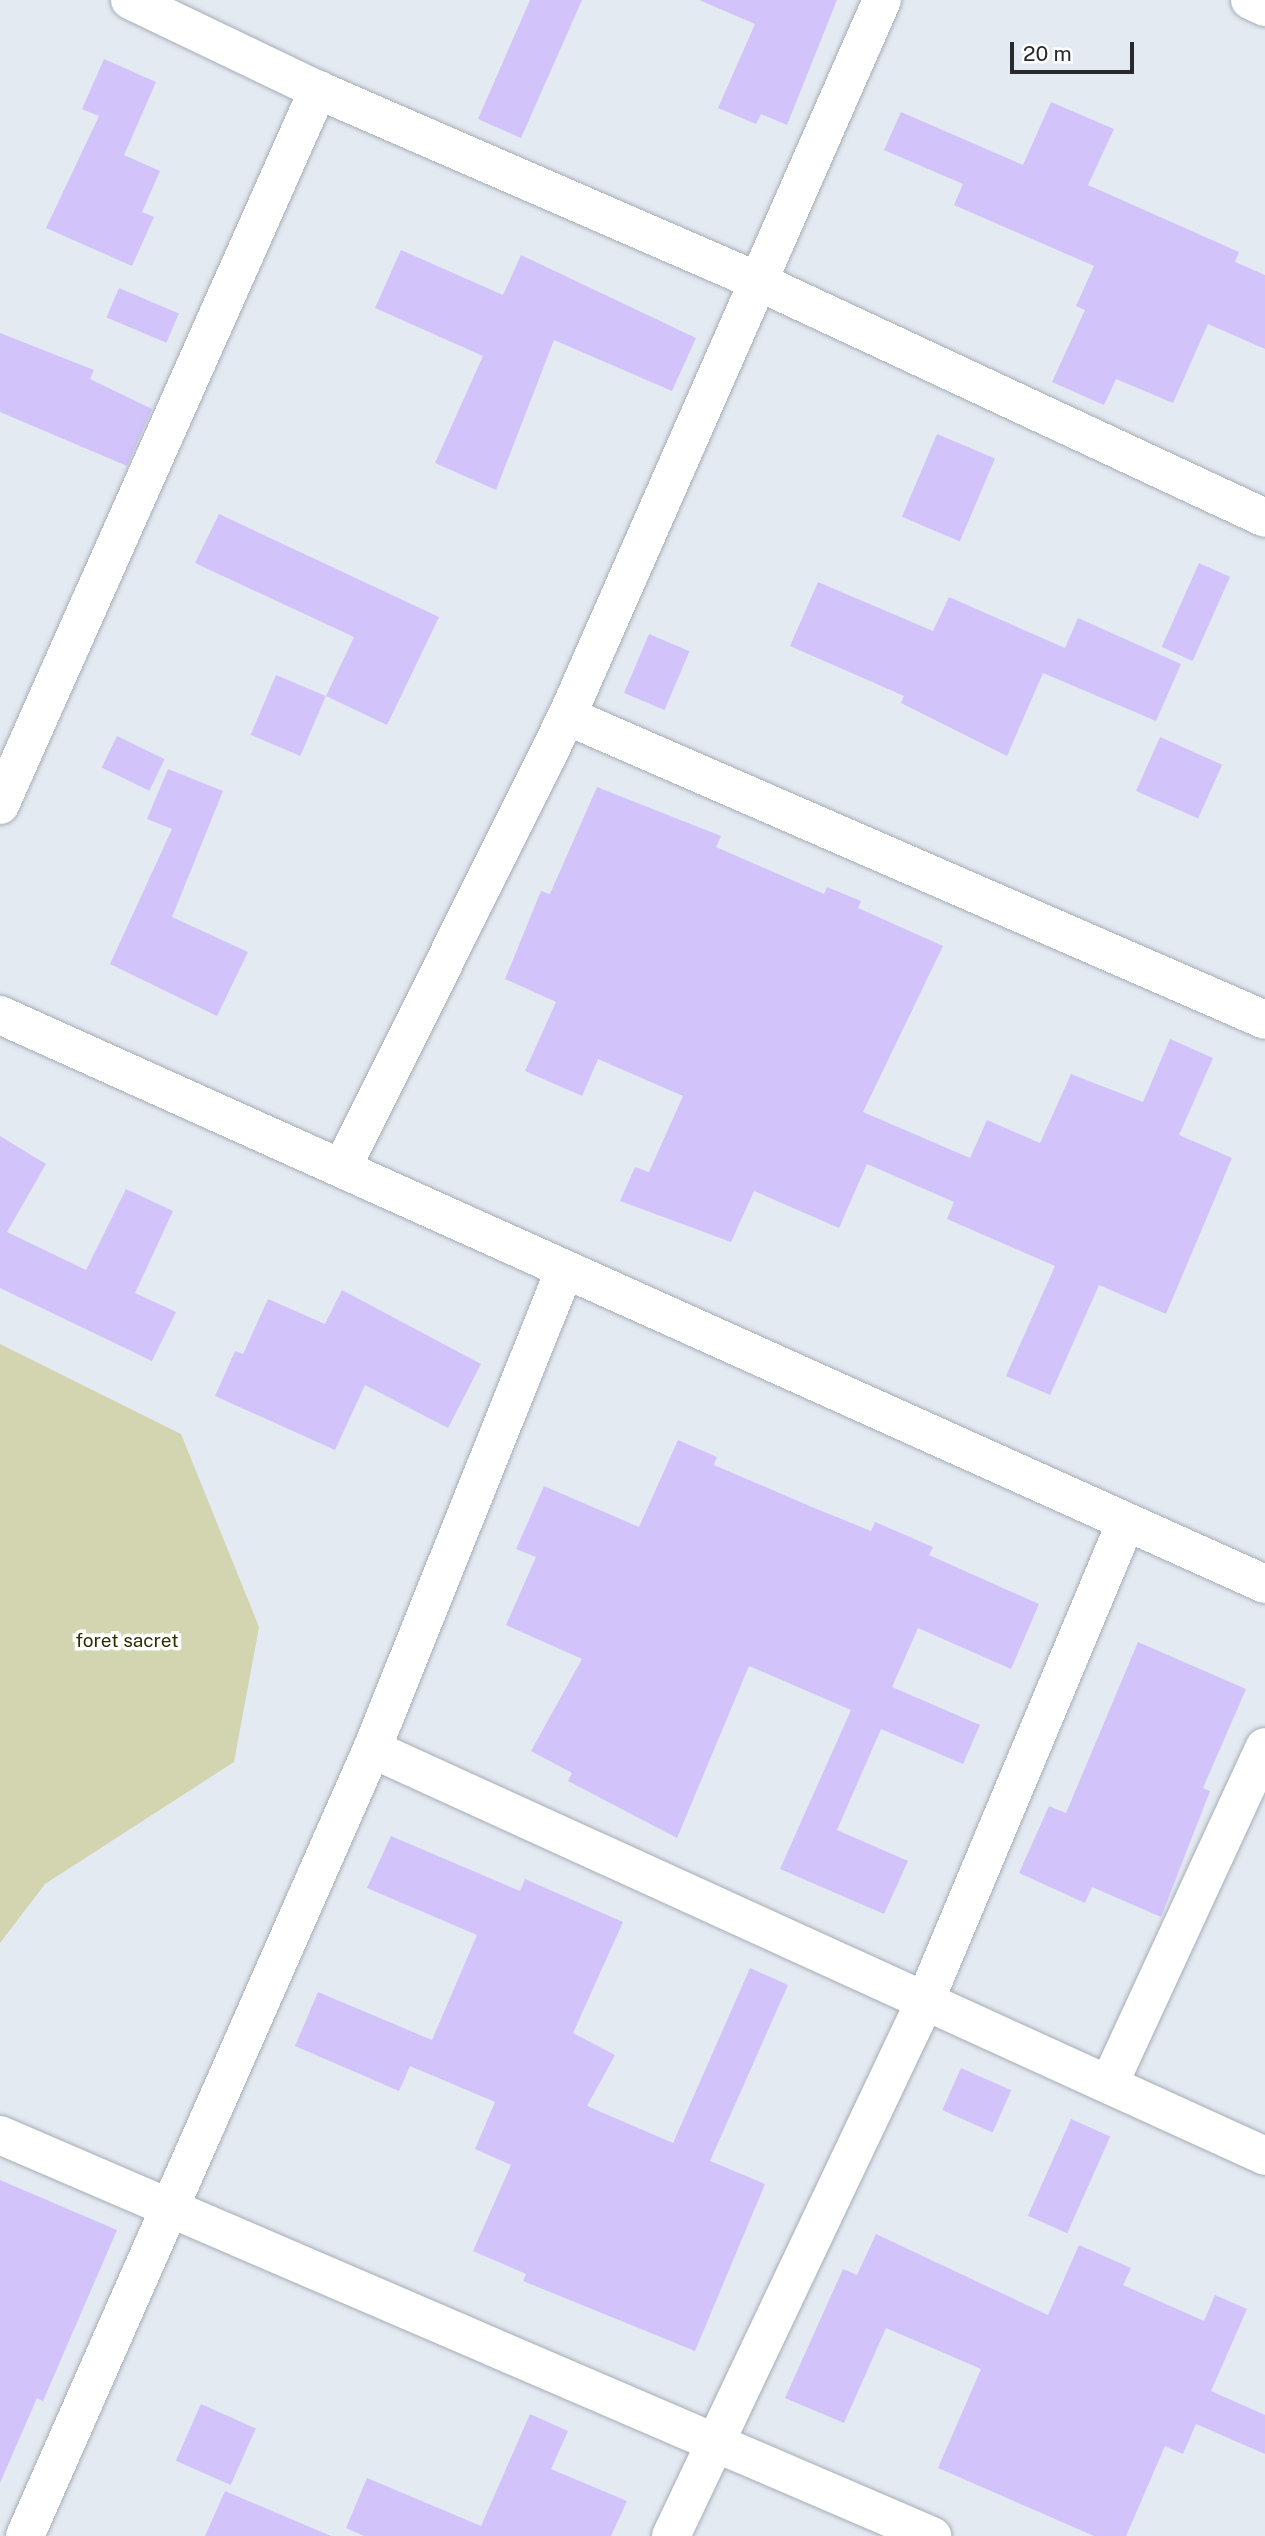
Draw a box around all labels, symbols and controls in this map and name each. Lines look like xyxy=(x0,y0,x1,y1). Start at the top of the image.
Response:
scale bar xyxy=(1013,28,1137,72)
text: 20 m xyxy=(1023,41,1072,66)
park label: foret sacret xyxy=(75,1630,179,1652)

